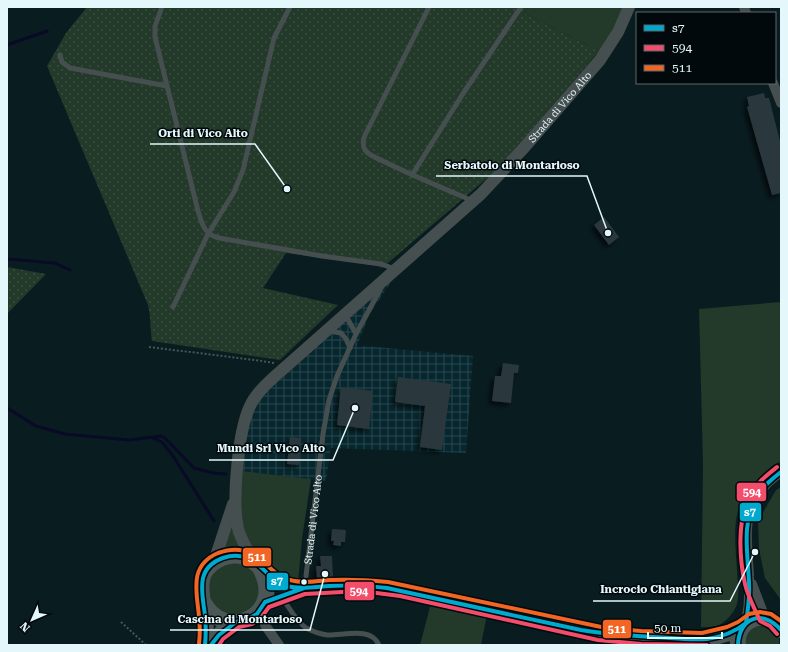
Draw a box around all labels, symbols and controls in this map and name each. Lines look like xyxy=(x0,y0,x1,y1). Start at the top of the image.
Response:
legend xyxy=(636,12,776,84)
text: s7 xyxy=(672,21,685,35)
text: 594 xyxy=(672,41,692,55)
text: 511 xyxy=(672,61,692,75)
street label: Strada di Vico Alto xyxy=(526,69,594,145)
callout: Orti di Vico Alto xyxy=(150,121,255,144)
text: Orti di Vico Alto xyxy=(158,127,248,140)
callout: Serbatoio di Montarioso xyxy=(436,153,587,176)
text: Serbatoio di Montarioso xyxy=(444,159,580,172)
callout: Mundi Srl Vico Alto xyxy=(209,437,333,460)
text: Mundi Srl Vico Alto xyxy=(217,442,325,455)
street label: Strada di Vico Alto xyxy=(302,474,324,565)
line badge: 594 xyxy=(736,482,767,502)
text: 594 xyxy=(743,486,762,499)
line badge: s7 xyxy=(739,502,762,522)
text: s7 xyxy=(744,506,756,519)
line badge: 511 xyxy=(242,547,272,567)
text: 511 xyxy=(248,551,266,564)
line badge: s7 xyxy=(266,572,289,591)
text: s7 xyxy=(271,575,283,588)
unlabelled marker xyxy=(299,577,309,587)
callout: Incrocio Chiantigiana xyxy=(593,578,730,601)
line badge: 594 xyxy=(344,581,375,601)
text: Incrocio Chiantigiana xyxy=(600,583,722,596)
text: 594 xyxy=(350,585,369,598)
north arrow xyxy=(12,600,52,640)
callout: Cascina di Montarioso xyxy=(170,607,310,630)
text: Cascina di Montarioso xyxy=(178,613,302,626)
scale bar xyxy=(648,614,722,640)
text: N xyxy=(17,619,33,634)
line badge: 511 xyxy=(602,619,632,639)
text: 50 m xyxy=(654,621,681,635)
text: 511 xyxy=(608,623,626,636)

